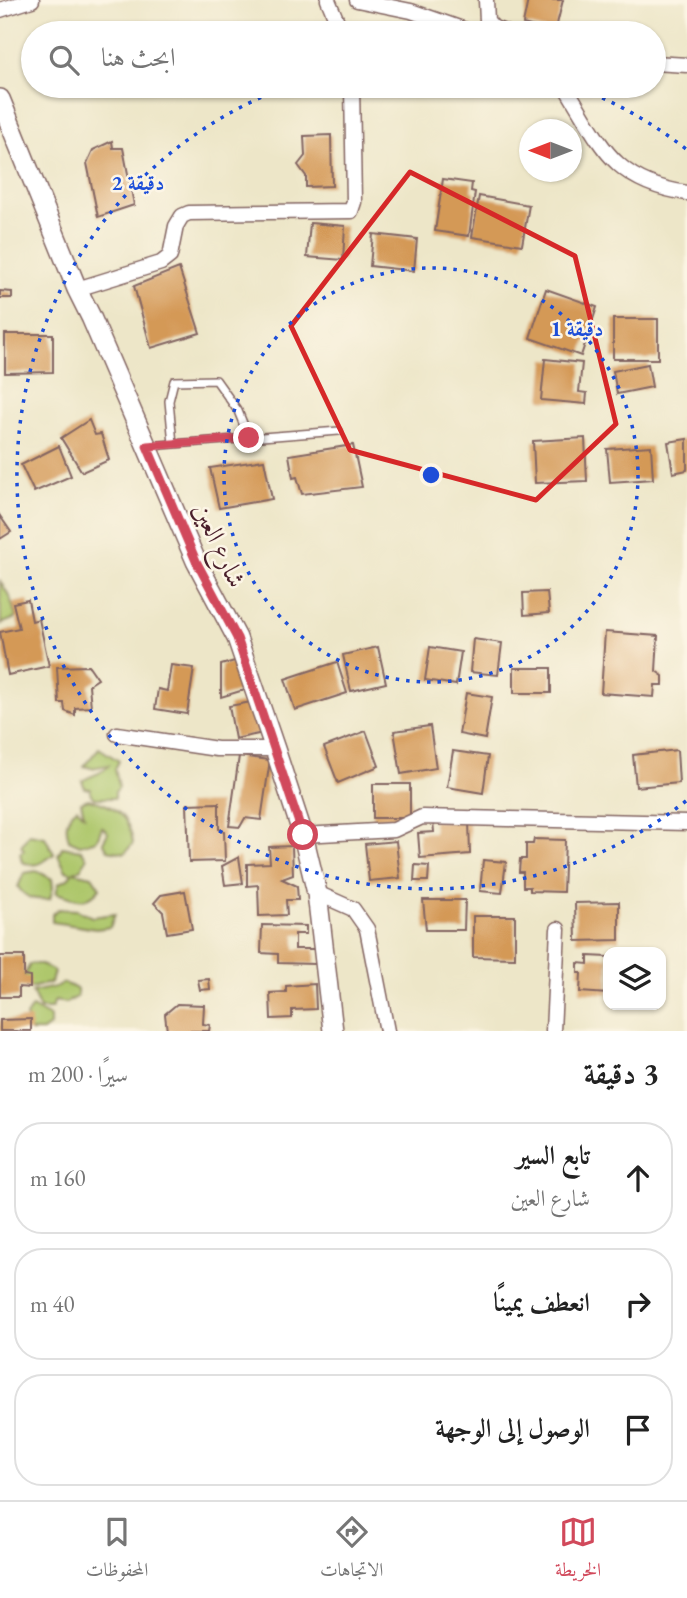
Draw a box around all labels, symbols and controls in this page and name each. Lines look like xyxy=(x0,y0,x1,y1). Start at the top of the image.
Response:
search box xyxy=(21,21,666,98)
text: ابحث هنا xyxy=(101,40,176,74)
icon: search xyxy=(45,41,83,79)
north arrow xyxy=(519,119,582,182)
text: 2 دقيقة xyxy=(112,169,164,196)
text: 1 دقيقة xyxy=(551,315,603,342)
route end xyxy=(233,422,264,453)
centre of rings xyxy=(419,463,443,487)
street label: شارع العين xyxy=(181,497,254,595)
route start xyxy=(287,819,318,850)
map controls xyxy=(603,947,666,1010)
button: layers xyxy=(603,947,666,1010)
text: 3 دقيقة xyxy=(584,1054,659,1093)
text: سيرًا · 200 m xyxy=(28,1059,128,1089)
text: تابع السير xyxy=(516,1138,590,1172)
icon: ahead xyxy=(619,1159,657,1197)
text: 160 m xyxy=(30,1163,86,1193)
text: شارع العين xyxy=(511,1183,590,1213)
text: انعطف يمينًا xyxy=(493,1285,590,1319)
icon: right xyxy=(619,1285,657,1323)
text: 40 m xyxy=(30,1289,75,1319)
text: الوصول إلى الوجهة xyxy=(435,1411,590,1445)
icon: arrive xyxy=(619,1411,657,1449)
tab: المحفوظات xyxy=(86,1513,148,1588)
tab: الاتجاهات xyxy=(320,1513,383,1588)
tab: الخريطة xyxy=(555,1513,601,1588)

